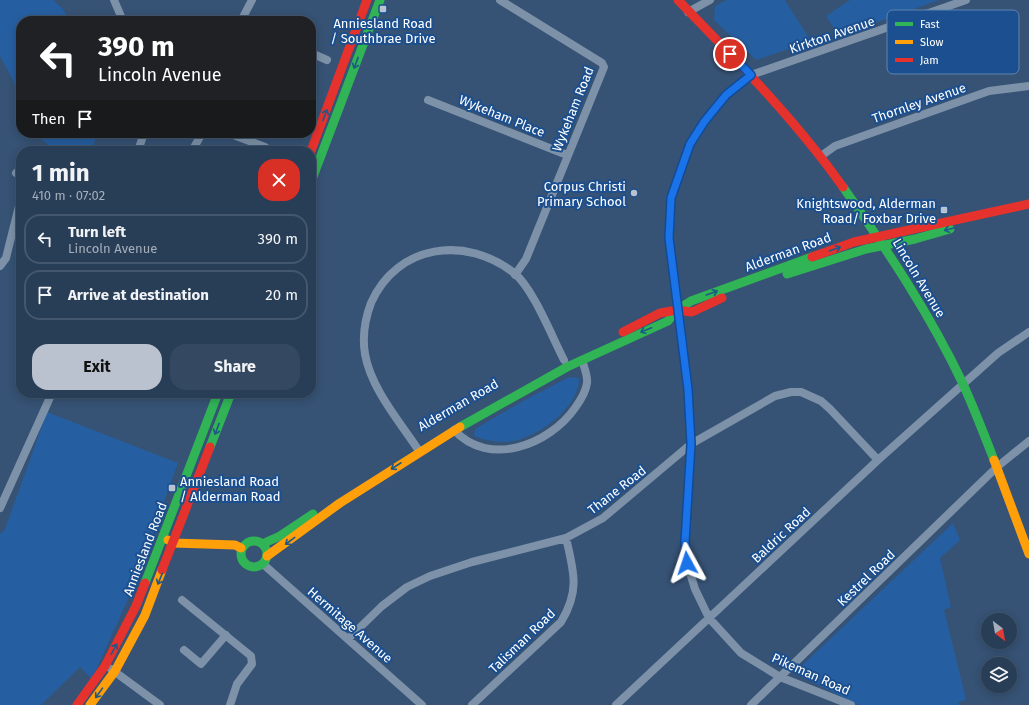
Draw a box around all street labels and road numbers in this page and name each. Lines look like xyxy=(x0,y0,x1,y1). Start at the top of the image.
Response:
street label: Kirkton Avenue xyxy=(787,13,877,57)
street label: Wykeham Road xyxy=(549,64,597,154)
street label: Thornley Avenue xyxy=(870,80,968,126)
street label: Wykeham Place xyxy=(457,92,547,140)
street label: Alderman Road xyxy=(743,230,833,274)
street label: Lincoln Avenue xyxy=(890,236,948,320)
street label: Alderman Road xyxy=(415,376,501,434)
street label: Thane Road xyxy=(585,463,649,517)
street label: Anniesland Road xyxy=(120,500,170,598)
street label: Baldric Road xyxy=(749,504,813,566)
street label: Kestrel Road xyxy=(834,547,898,609)
street label: Hermitage Avenue xyxy=(305,584,395,666)
street label: Talisman Road xyxy=(486,606,558,676)
street label: Pikeman Road xyxy=(770,650,852,698)

